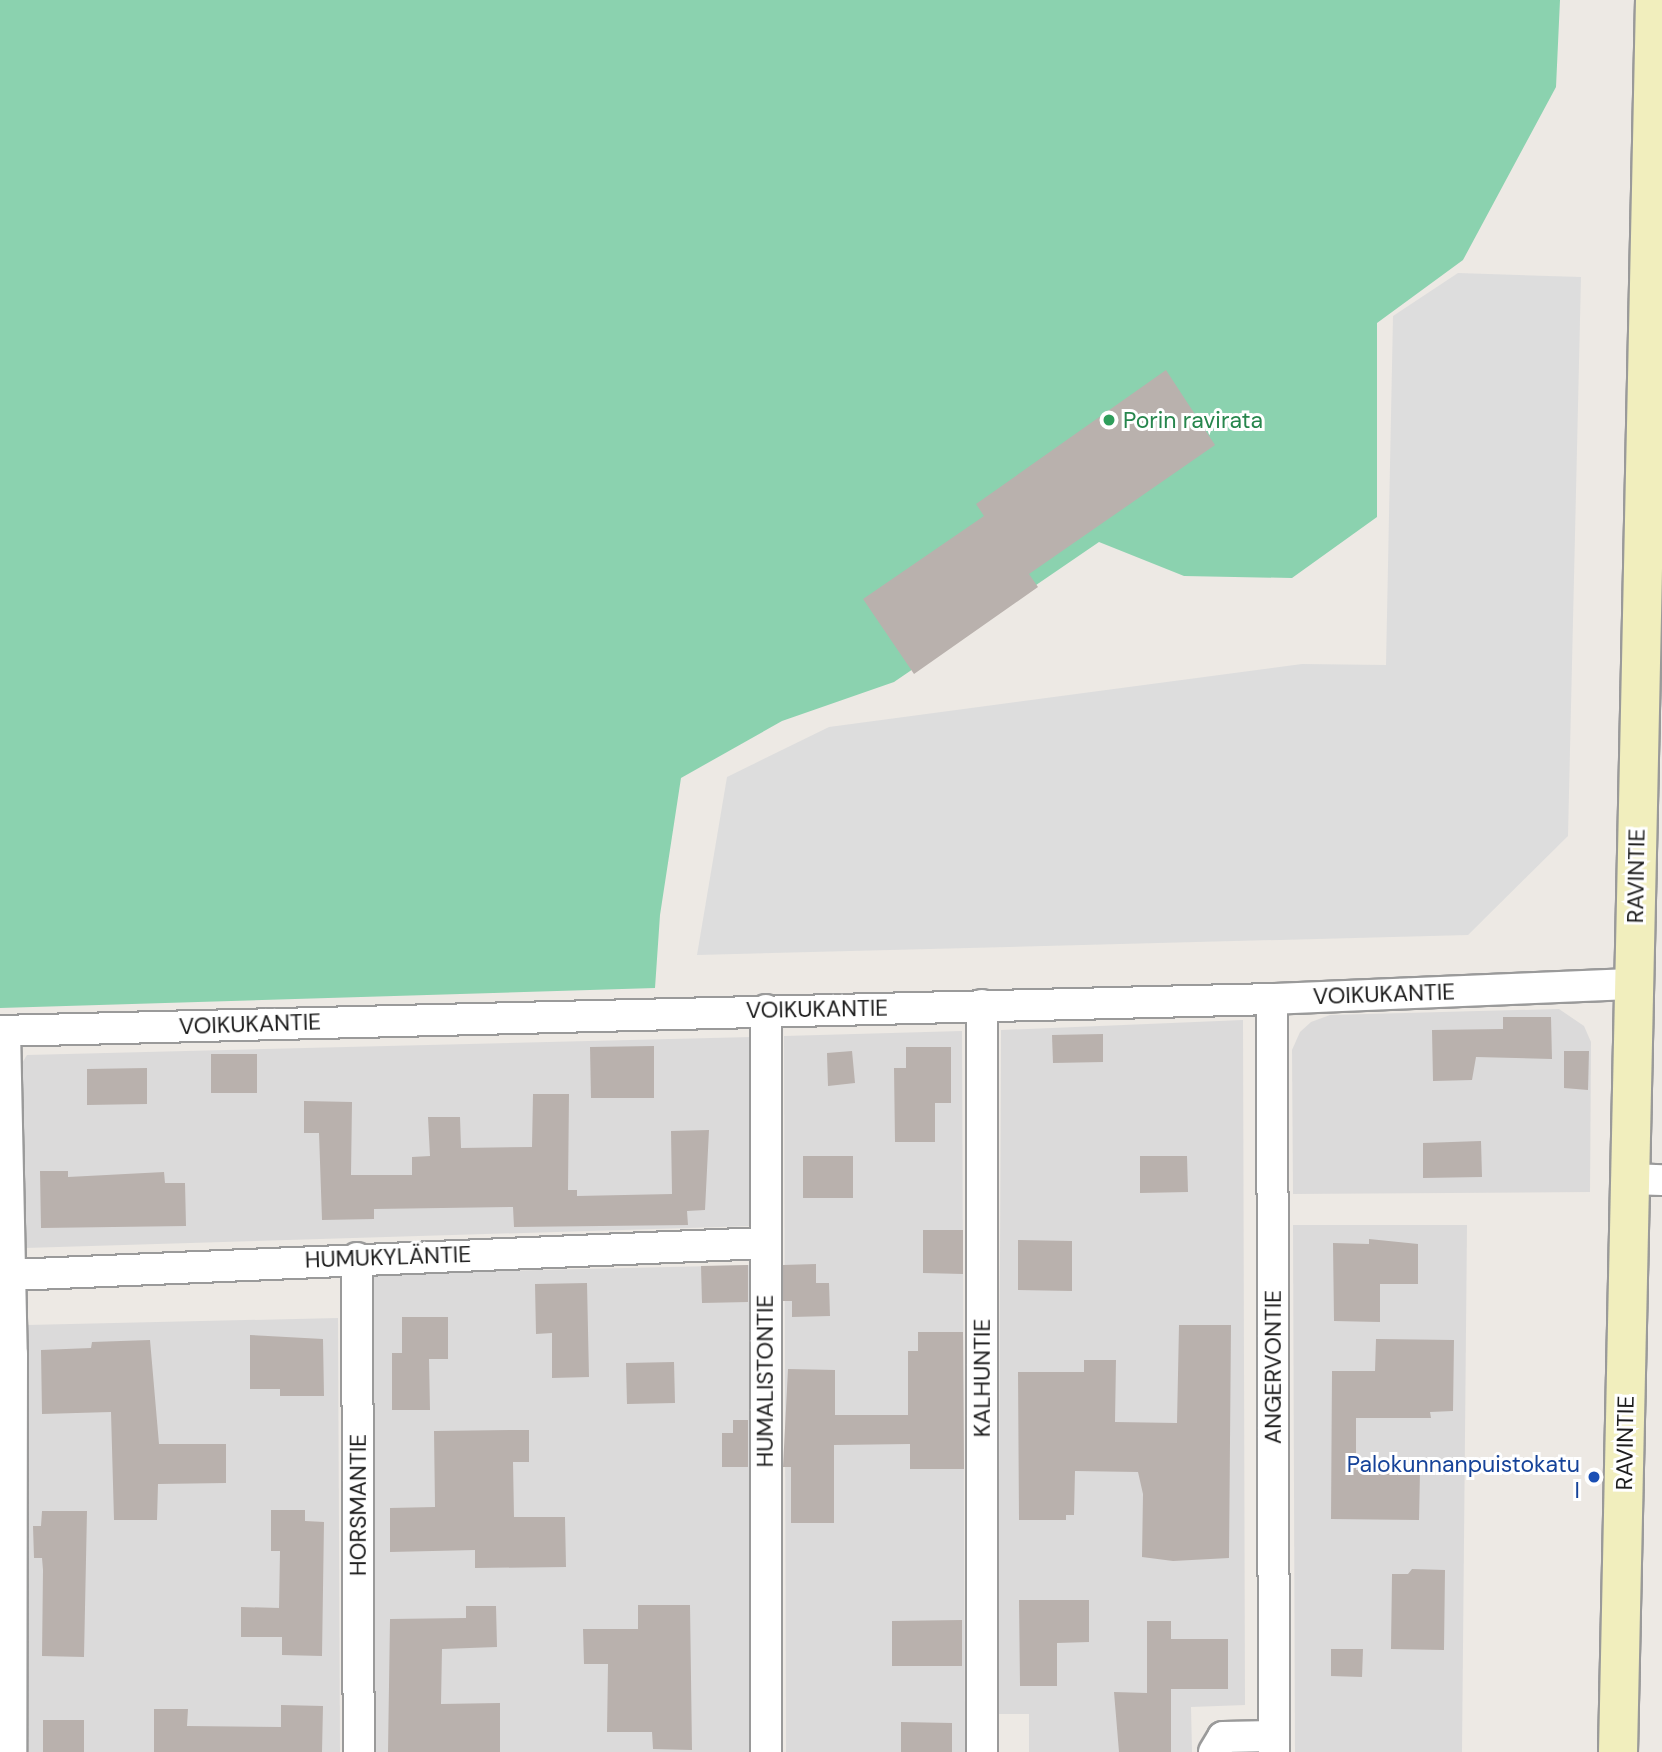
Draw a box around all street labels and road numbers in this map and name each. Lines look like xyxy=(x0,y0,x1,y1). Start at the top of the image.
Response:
street label: RAVINTIE xyxy=(1621,828,1651,924)
street label: VOIKUKANTIE xyxy=(1312,978,1456,1010)
street label: VOIKUKANTIE xyxy=(746,994,888,1024)
street label: VOIKUKANTIE xyxy=(178,1008,322,1040)
street label: HUMUKYLÄNTIE xyxy=(304,1240,472,1274)
street label: ANGERVONTIE xyxy=(1259,1290,1287,1444)
street label: HUMALISTONTIE xyxy=(751,1295,779,1467)
street label: KALHUNTIE xyxy=(968,1319,996,1437)
street label: RAVINTIE xyxy=(1610,1395,1640,1491)
street label: HORSMANTIE xyxy=(344,1434,372,1576)

